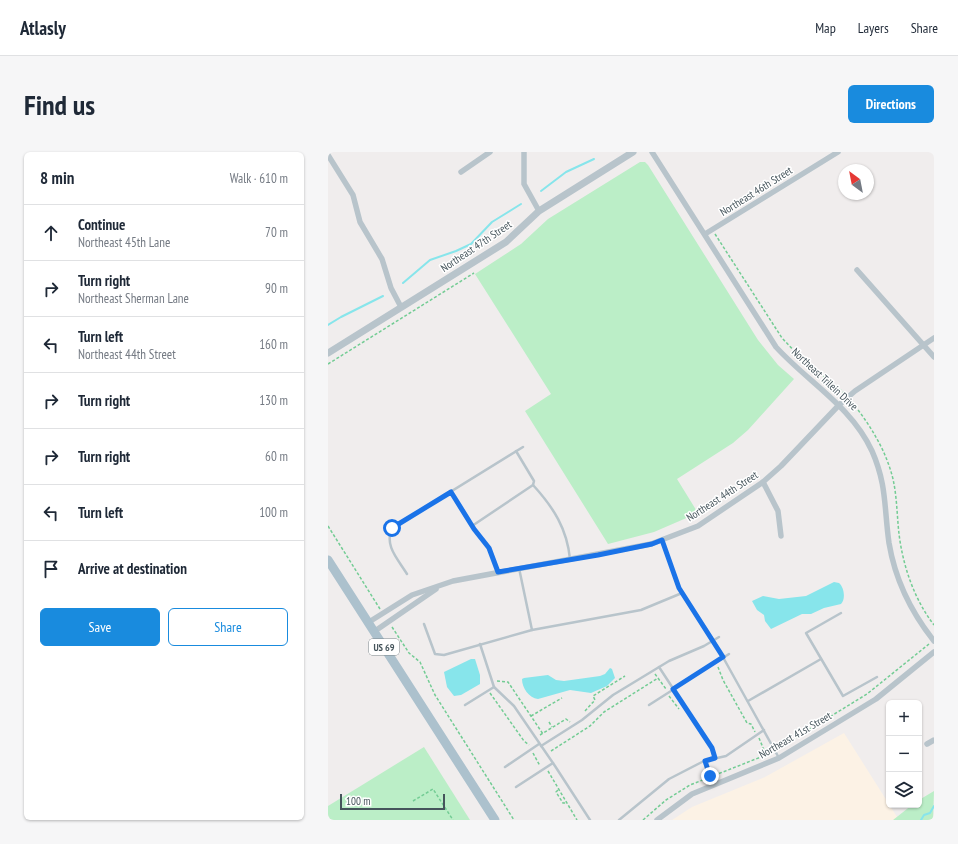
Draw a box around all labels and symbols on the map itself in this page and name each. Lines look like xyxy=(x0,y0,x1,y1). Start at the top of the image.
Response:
street label: Northeast 46th Street xyxy=(717,163,795,219)
north arrow xyxy=(838,164,874,200)
street label: Northeast 47th Street xyxy=(438,217,514,275)
street label: Northeast Trilein Drive xyxy=(789,345,861,414)
street label: Northeast 44th Street xyxy=(684,468,760,524)
route start xyxy=(383,519,401,537)
road number: US 69 xyxy=(369,639,399,655)
street label: Northeast 41st Street xyxy=(756,709,834,761)
route end xyxy=(701,767,719,785)
scale bar xyxy=(340,792,445,811)

